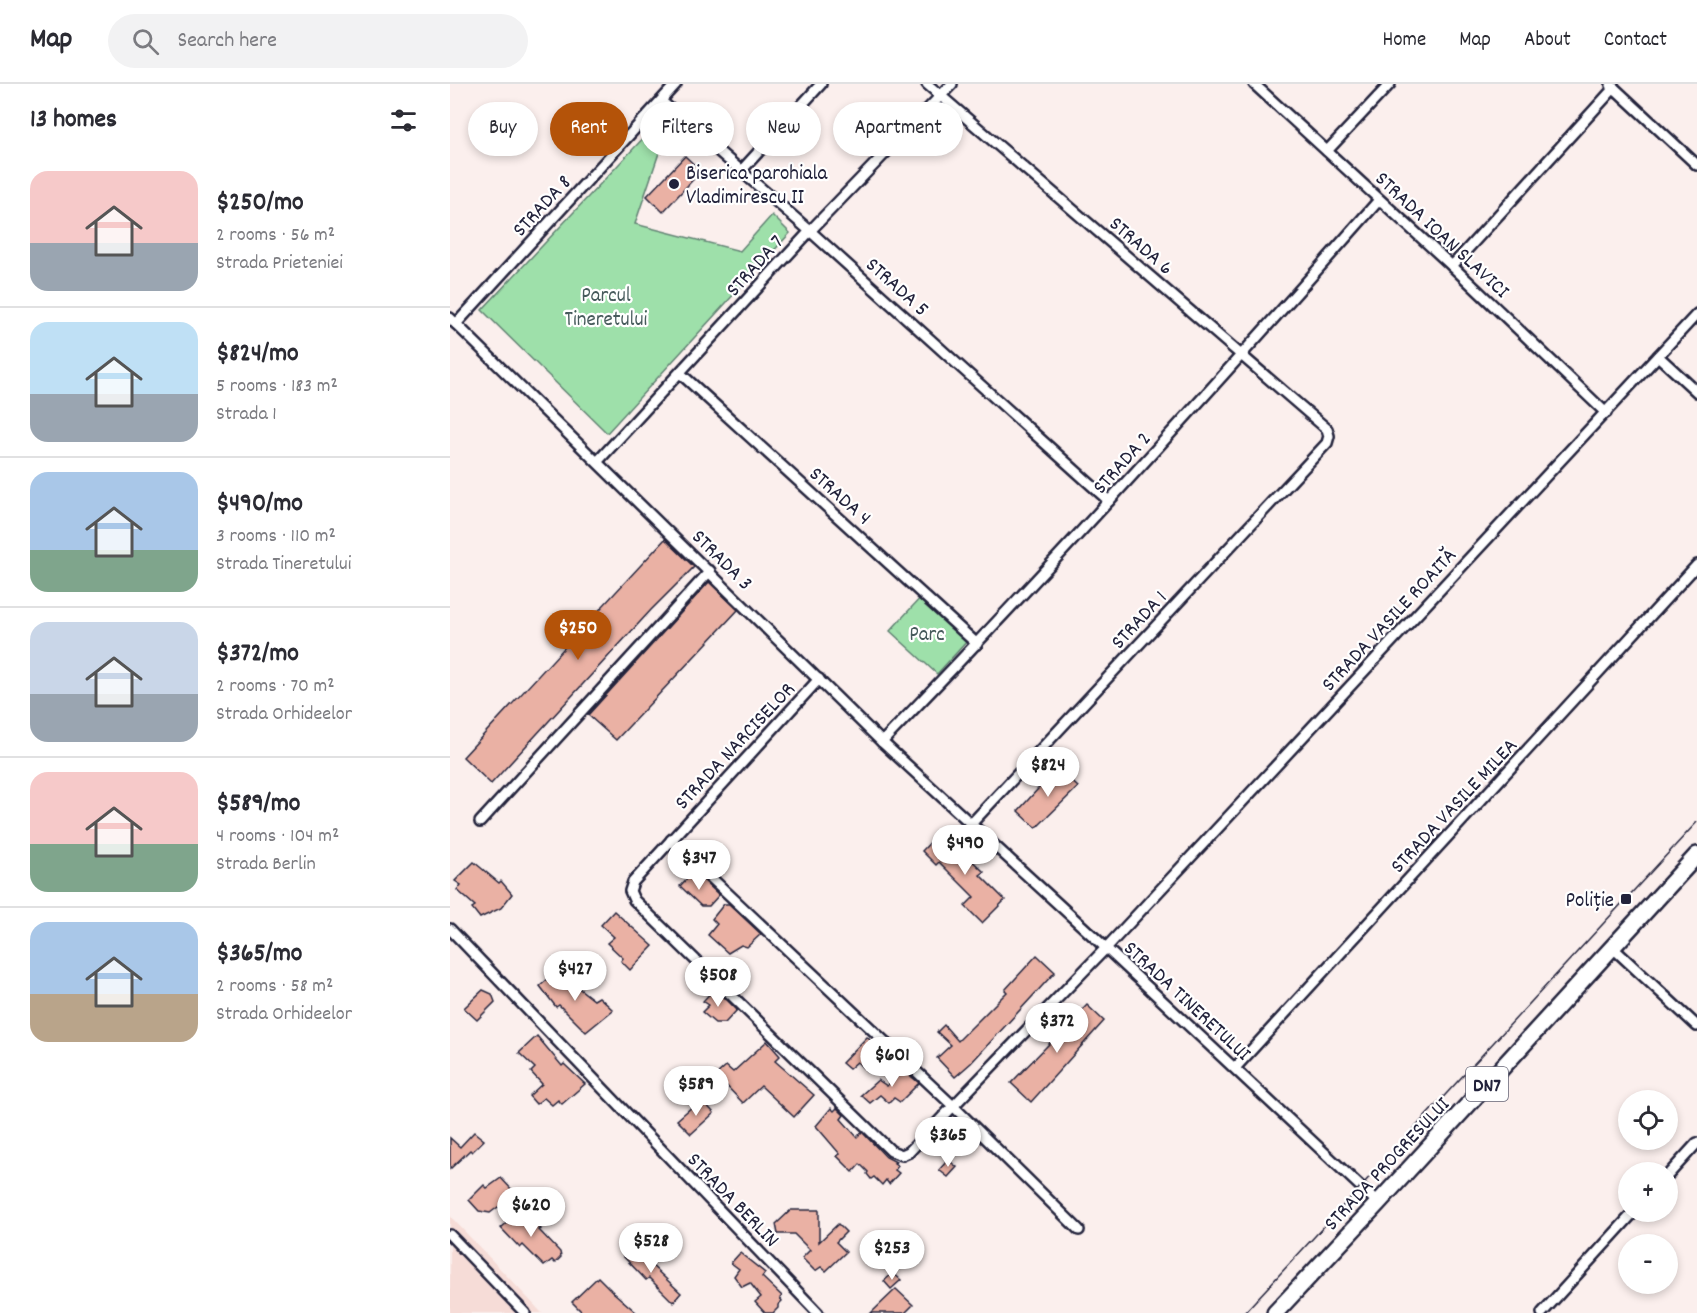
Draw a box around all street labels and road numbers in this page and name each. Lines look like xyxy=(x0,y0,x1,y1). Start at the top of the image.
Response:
street label: STRADA IOAN SLAVICI xyxy=(1367,166,1515,307)
street label: STRADA 8 xyxy=(507,169,580,245)
street label: STRADA 6 xyxy=(1101,211,1179,284)
street label: STRADA 7 xyxy=(720,229,792,305)
street label: STRADA 5 xyxy=(858,252,934,325)
street label: STRADA 2 xyxy=(1087,426,1160,502)
street label: STRADA 4 xyxy=(801,461,877,534)
street label: STRADA 3 xyxy=(683,524,758,599)
street label: STRADA VASILE ROAITĂ xyxy=(1316,543,1465,699)
street label: STRADA 1 xyxy=(1105,585,1175,657)
street label: STRADA NARCISELOR xyxy=(669,676,803,818)
street label: STRADA VASILE MILEA xyxy=(1385,733,1526,881)
street label: STRADA TINERETULUI xyxy=(1115,935,1257,1070)
road number: DN7 xyxy=(1466,1067,1508,1101)
street label: STRADA PROGRESULUI xyxy=(1318,1091,1459,1239)
street label: STRADA BERLIN xyxy=(679,1147,785,1255)

